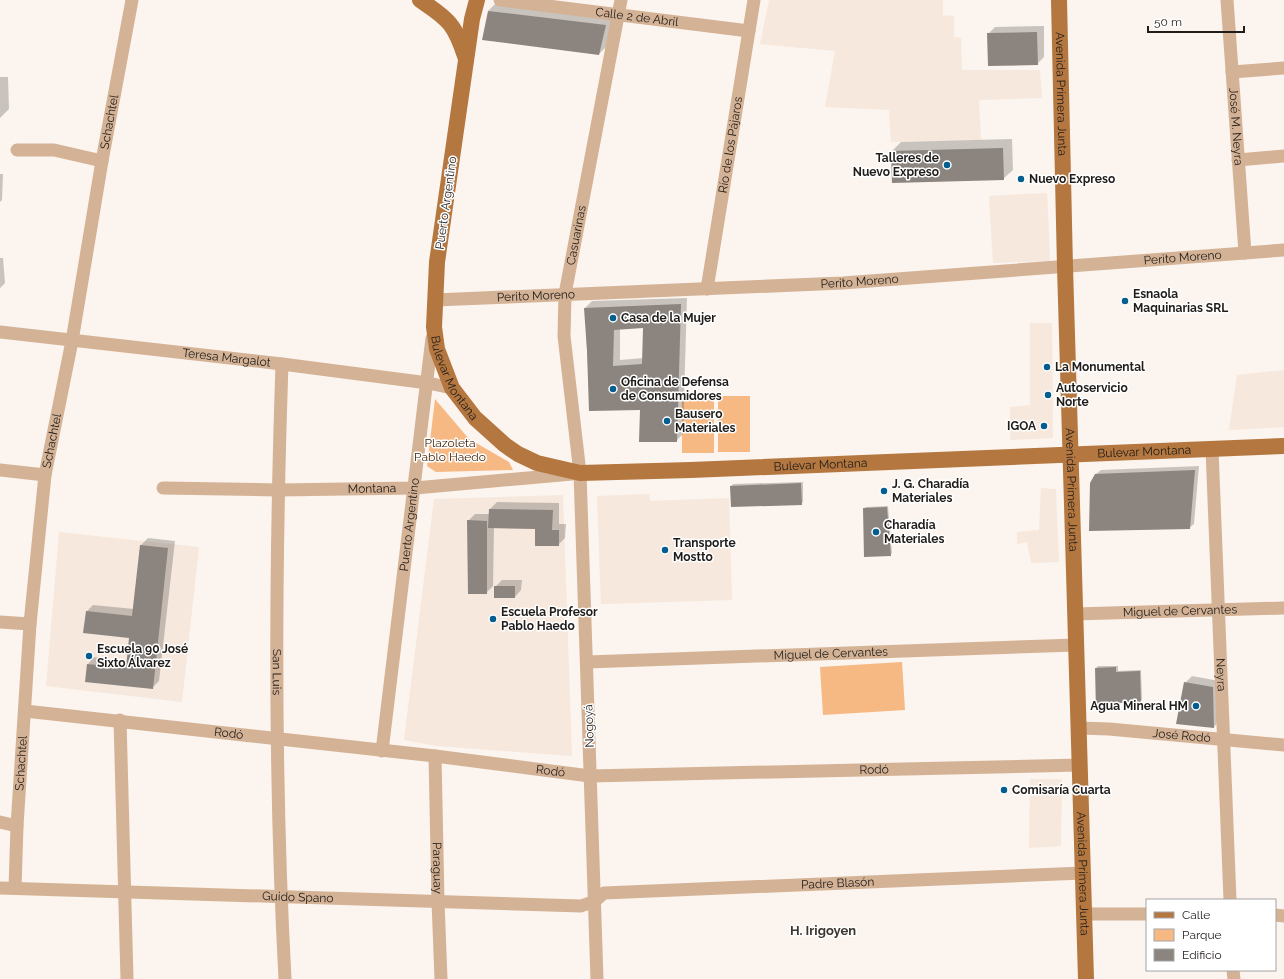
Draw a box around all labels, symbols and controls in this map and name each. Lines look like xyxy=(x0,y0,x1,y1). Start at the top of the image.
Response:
street label: Calle 2 de Abril xyxy=(595,5,680,29)
scale bar xyxy=(1148,8,1244,34)
text: 50 m xyxy=(1154,15,1182,29)
street label: Avenida Primera Junta xyxy=(1053,32,1070,156)
street label: José M. Neyra xyxy=(1226,87,1246,166)
street label: Schachtel xyxy=(97,93,121,150)
street label: Río de los Pájaros xyxy=(716,95,745,194)
place label: Talleres de Nuevo Expreso xyxy=(853,151,939,179)
street label: Puerto Argentino xyxy=(433,156,459,250)
marker: Talleres de Nuevo Expreso xyxy=(942,160,952,170)
place label: Nuevo Expreso xyxy=(1029,172,1115,186)
marker: Nuevo Expreso xyxy=(1016,174,1026,184)
street label: Casuarinas xyxy=(564,204,589,266)
street label: Perito Moreno xyxy=(1143,248,1222,267)
street label: Perito Moreno xyxy=(820,272,899,291)
street label: Perito Moreno xyxy=(497,287,575,304)
place label: Esnaola Maquinarias SRL xyxy=(1133,287,1228,315)
marker: Esnaola Maquinarias SRL xyxy=(1120,296,1130,306)
place label: Casa de la Mujer xyxy=(621,311,716,325)
marker: Casa de la Mujer xyxy=(608,313,618,323)
street label: Bulevar Montana xyxy=(428,335,481,423)
street label: Teresa Margalot xyxy=(182,346,272,370)
place label: La Monumental xyxy=(1055,360,1145,374)
marker: La Monumental xyxy=(1042,362,1052,372)
place label: Oficina de Defensa de Consumidores xyxy=(621,375,729,403)
place label: Autoservicio Norte xyxy=(1056,381,1128,409)
marker: Oficina de Defensa de Consumidores xyxy=(608,384,618,394)
marker: Autoservicio Norte xyxy=(1043,390,1053,400)
place label: Bausero Materiales xyxy=(675,407,735,435)
street label: Schachtel xyxy=(40,412,64,469)
marker: Bausero Materiales xyxy=(662,416,672,426)
place label: IGOA xyxy=(1007,419,1037,433)
marker: IGOA xyxy=(1039,421,1049,431)
street label: Avenida Primera Junta xyxy=(1063,428,1080,552)
park label: Plazoleta Pablo Haedo xyxy=(414,436,486,464)
street label: Bulevar Montana xyxy=(1097,443,1191,461)
street label: Bulevar Montana xyxy=(773,456,868,474)
street label: Puerto Argentino xyxy=(397,477,422,572)
place label: J. G. Charadía Materiales xyxy=(892,477,969,505)
street label: Montana xyxy=(348,481,396,496)
marker: J. G. Charadía Materiales xyxy=(879,486,889,496)
place label: Charadía Materiales xyxy=(884,518,944,546)
marker: Charadía Materiales xyxy=(871,527,881,537)
place label: Transporte Mostto xyxy=(673,536,736,564)
marker: Transporte Mostto xyxy=(660,545,670,555)
street label: Miguel de Cervantes xyxy=(1123,602,1237,620)
place label: Escuela Profesor Pablo Haedo xyxy=(501,605,598,633)
marker: Escuela Profesor Pablo Haedo xyxy=(488,614,498,624)
place label: Escuela 90 José Sixto Álvarez xyxy=(97,642,188,670)
street label: Miguel de Cervantes xyxy=(773,645,888,663)
street label: San Luis xyxy=(270,649,284,695)
marker: Escuela 90 José Sixto Álvarez xyxy=(84,651,94,661)
street label: Neyra xyxy=(1213,658,1229,692)
place label: Agua Mineral HM xyxy=(1090,699,1188,713)
marker: Agua Mineral HM xyxy=(1191,701,1201,711)
street label: Nogoyá xyxy=(581,704,597,748)
street label: Rodó xyxy=(213,725,244,742)
street label: José Rodó xyxy=(1152,726,1211,745)
street label: Schachtel xyxy=(12,734,30,791)
street label: Rodó xyxy=(535,762,566,780)
street label: Rodó xyxy=(859,762,889,777)
place label: Comisaría Cuarta xyxy=(1012,783,1111,797)
marker: Comisaría Cuarta xyxy=(999,785,1009,795)
street label: Avenida Primera Junta xyxy=(1074,812,1092,936)
street label: Paraguay xyxy=(430,842,445,895)
street label: Padre Blasón xyxy=(801,875,875,892)
street label: Guido Spano xyxy=(262,889,334,905)
legend xyxy=(1146,899,1276,971)
text: Calle xyxy=(1182,908,1210,922)
district label: H. Irigoyen xyxy=(790,923,856,938)
text: Parque xyxy=(1182,928,1222,942)
text: Edificio xyxy=(1182,948,1222,962)

